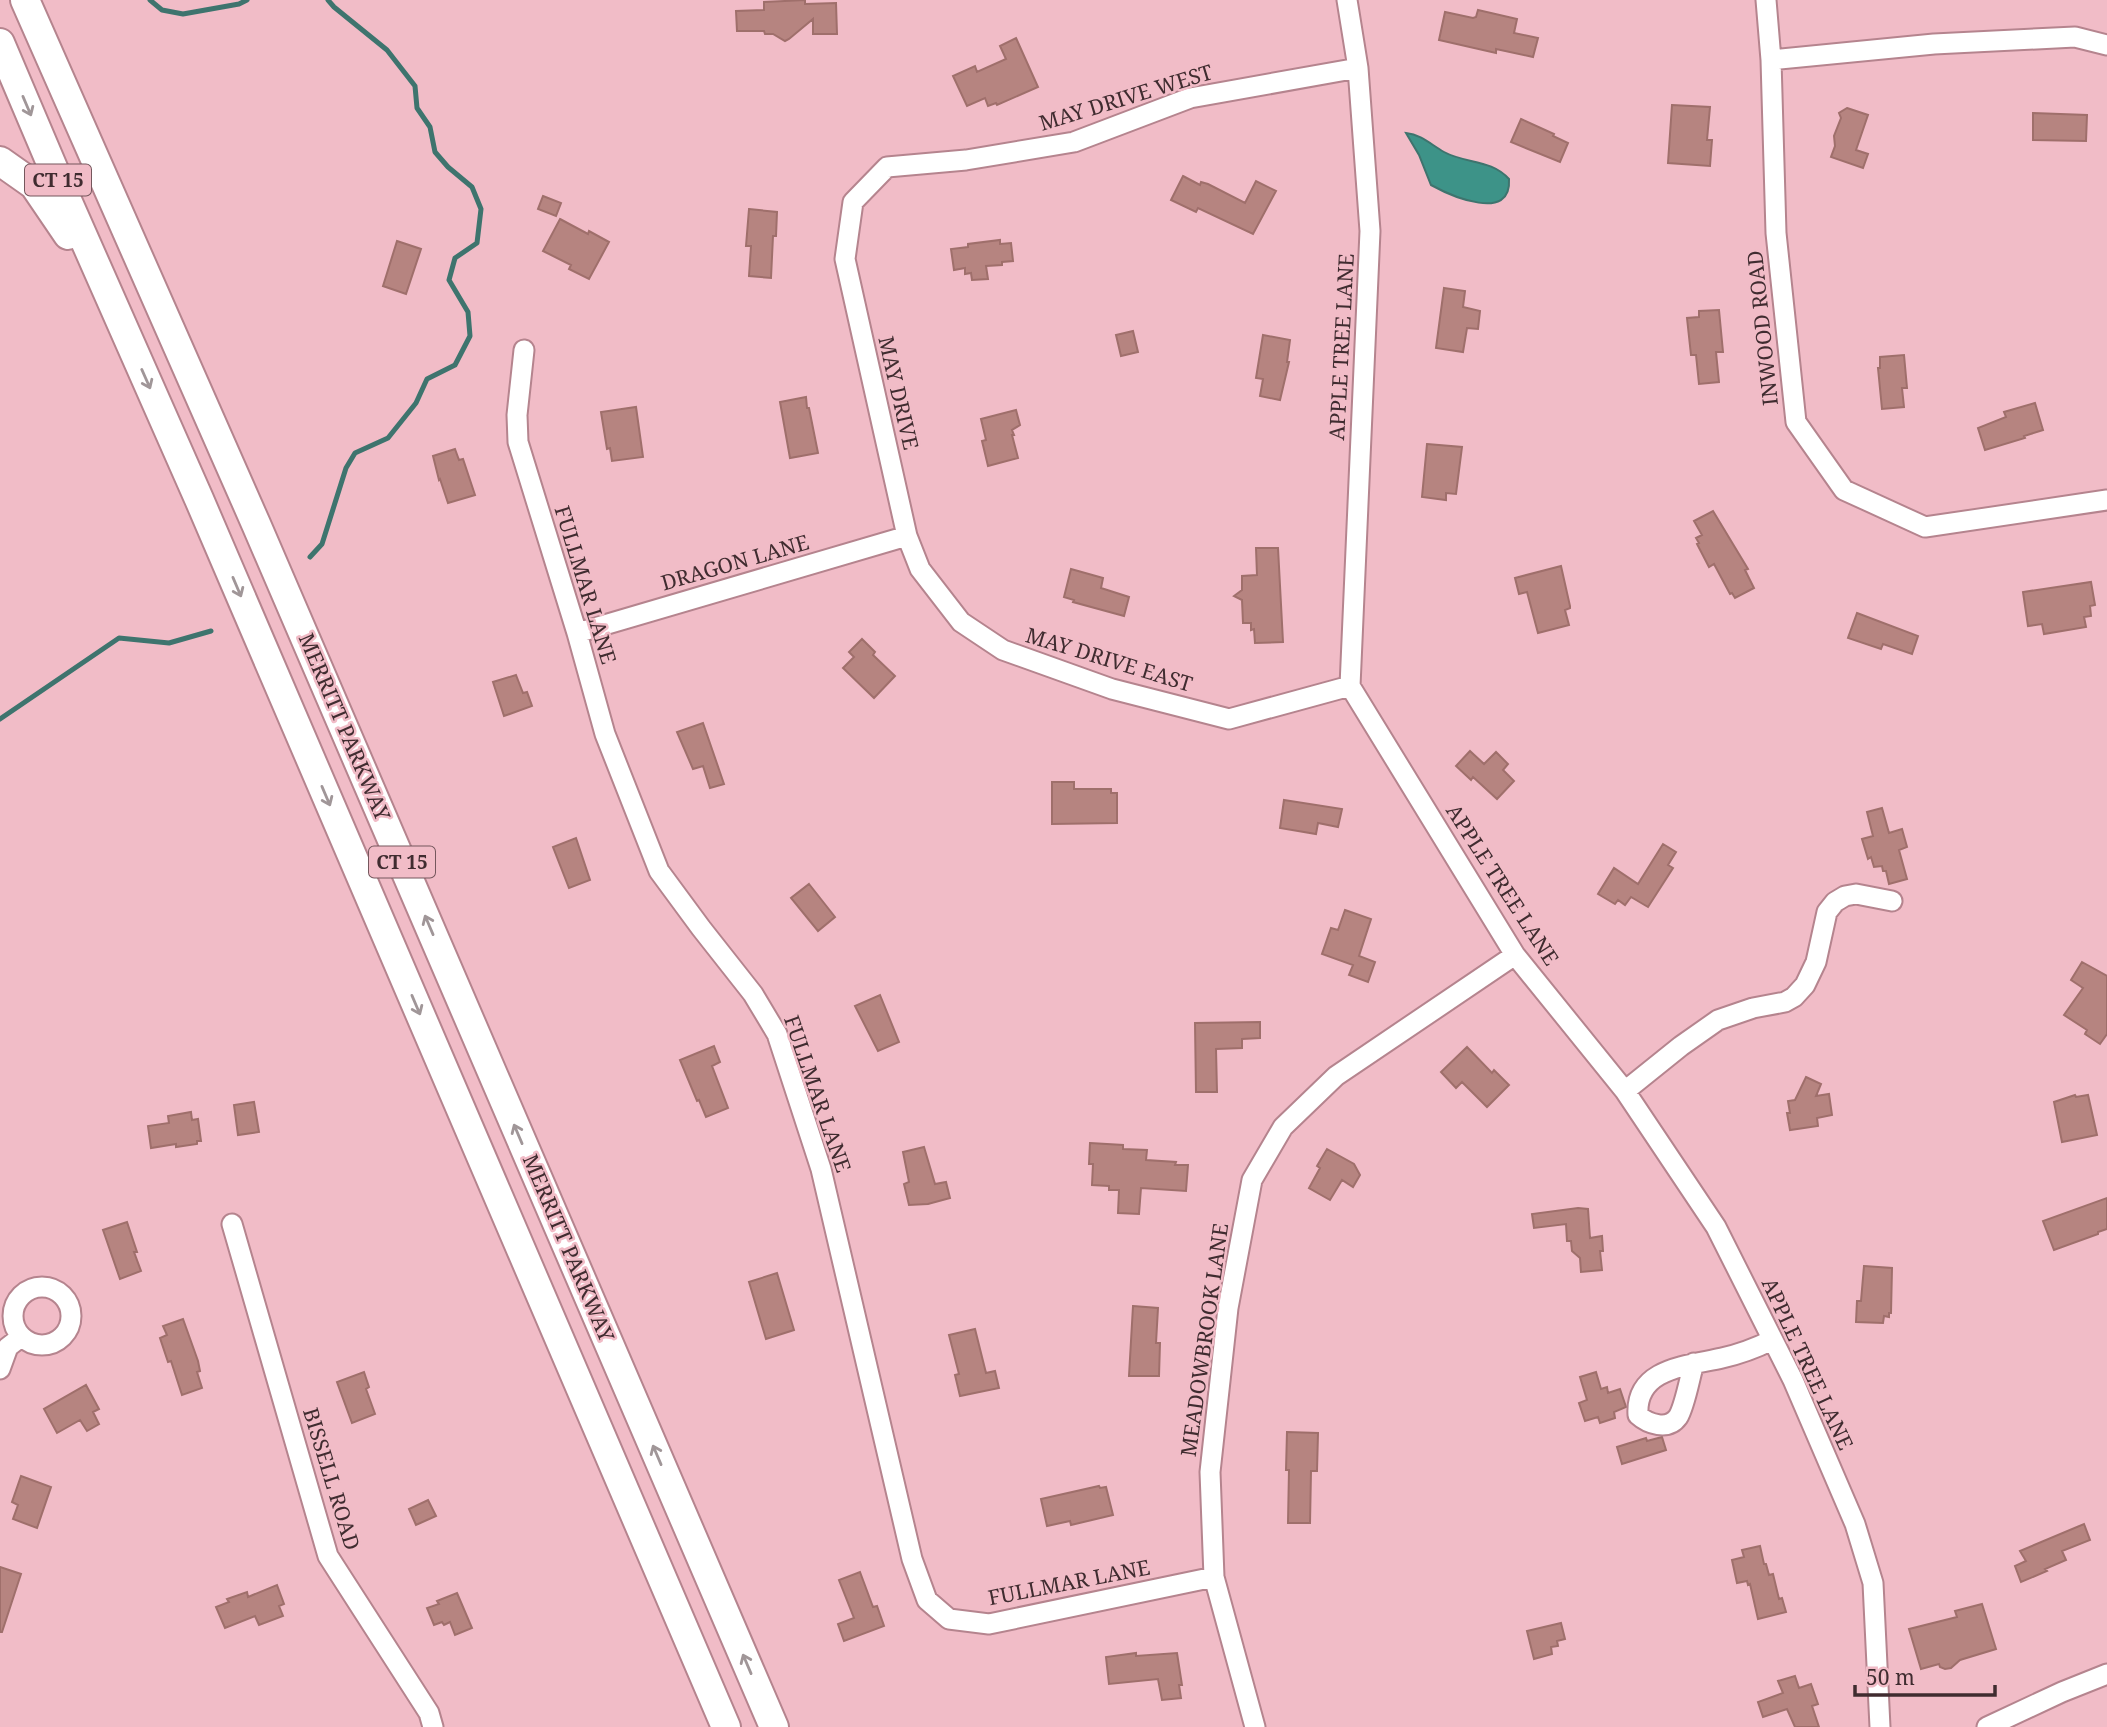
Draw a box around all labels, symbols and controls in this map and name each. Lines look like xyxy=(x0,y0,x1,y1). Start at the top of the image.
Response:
street label: MAY DRIVE WEST xyxy=(1036,57,1216,137)
one-way arrow xyxy=(21,94,34,116)
road number: CT 15 xyxy=(25,164,91,196)
street label: INWOOD ROAD xyxy=(1740,249,1784,407)
street label: APPLE TREE LANE xyxy=(1322,253,1360,441)
street label: MAY DRIVE xyxy=(872,333,926,452)
one-way arrow xyxy=(140,367,153,389)
street label: FULLMAR LANE xyxy=(549,502,623,667)
street label: DRAGON LANE xyxy=(658,528,812,597)
one-way arrow xyxy=(231,576,244,597)
street label: MAY DRIVE EAST xyxy=(1023,620,1196,698)
street label: MERRITT PARKWAY xyxy=(293,629,397,825)
one-way arrow xyxy=(321,785,334,806)
street label: APPLE TREE LANE xyxy=(1440,798,1566,971)
road number: CT 15 xyxy=(369,846,435,877)
one-way arrow xyxy=(421,915,434,936)
one-way arrow xyxy=(410,994,423,1016)
street label: FULLMAR LANE xyxy=(778,1011,858,1176)
one-way arrow xyxy=(511,1124,524,1145)
street label: MERRITT PARKWAY xyxy=(517,1150,621,1346)
street label: MEADOWBROOK LANE xyxy=(1174,1221,1234,1458)
street label: APPLE TREE LANE xyxy=(1756,1273,1860,1454)
street label: BISSELL ROAD xyxy=(297,1404,367,1553)
one-way arrow xyxy=(650,1445,663,1467)
street label: FULLMAR LANE xyxy=(985,1553,1152,1611)
one-way arrow xyxy=(739,1654,752,1676)
scale bar xyxy=(1855,1654,1995,1698)
text: 50 m xyxy=(1866,1663,1915,1691)

